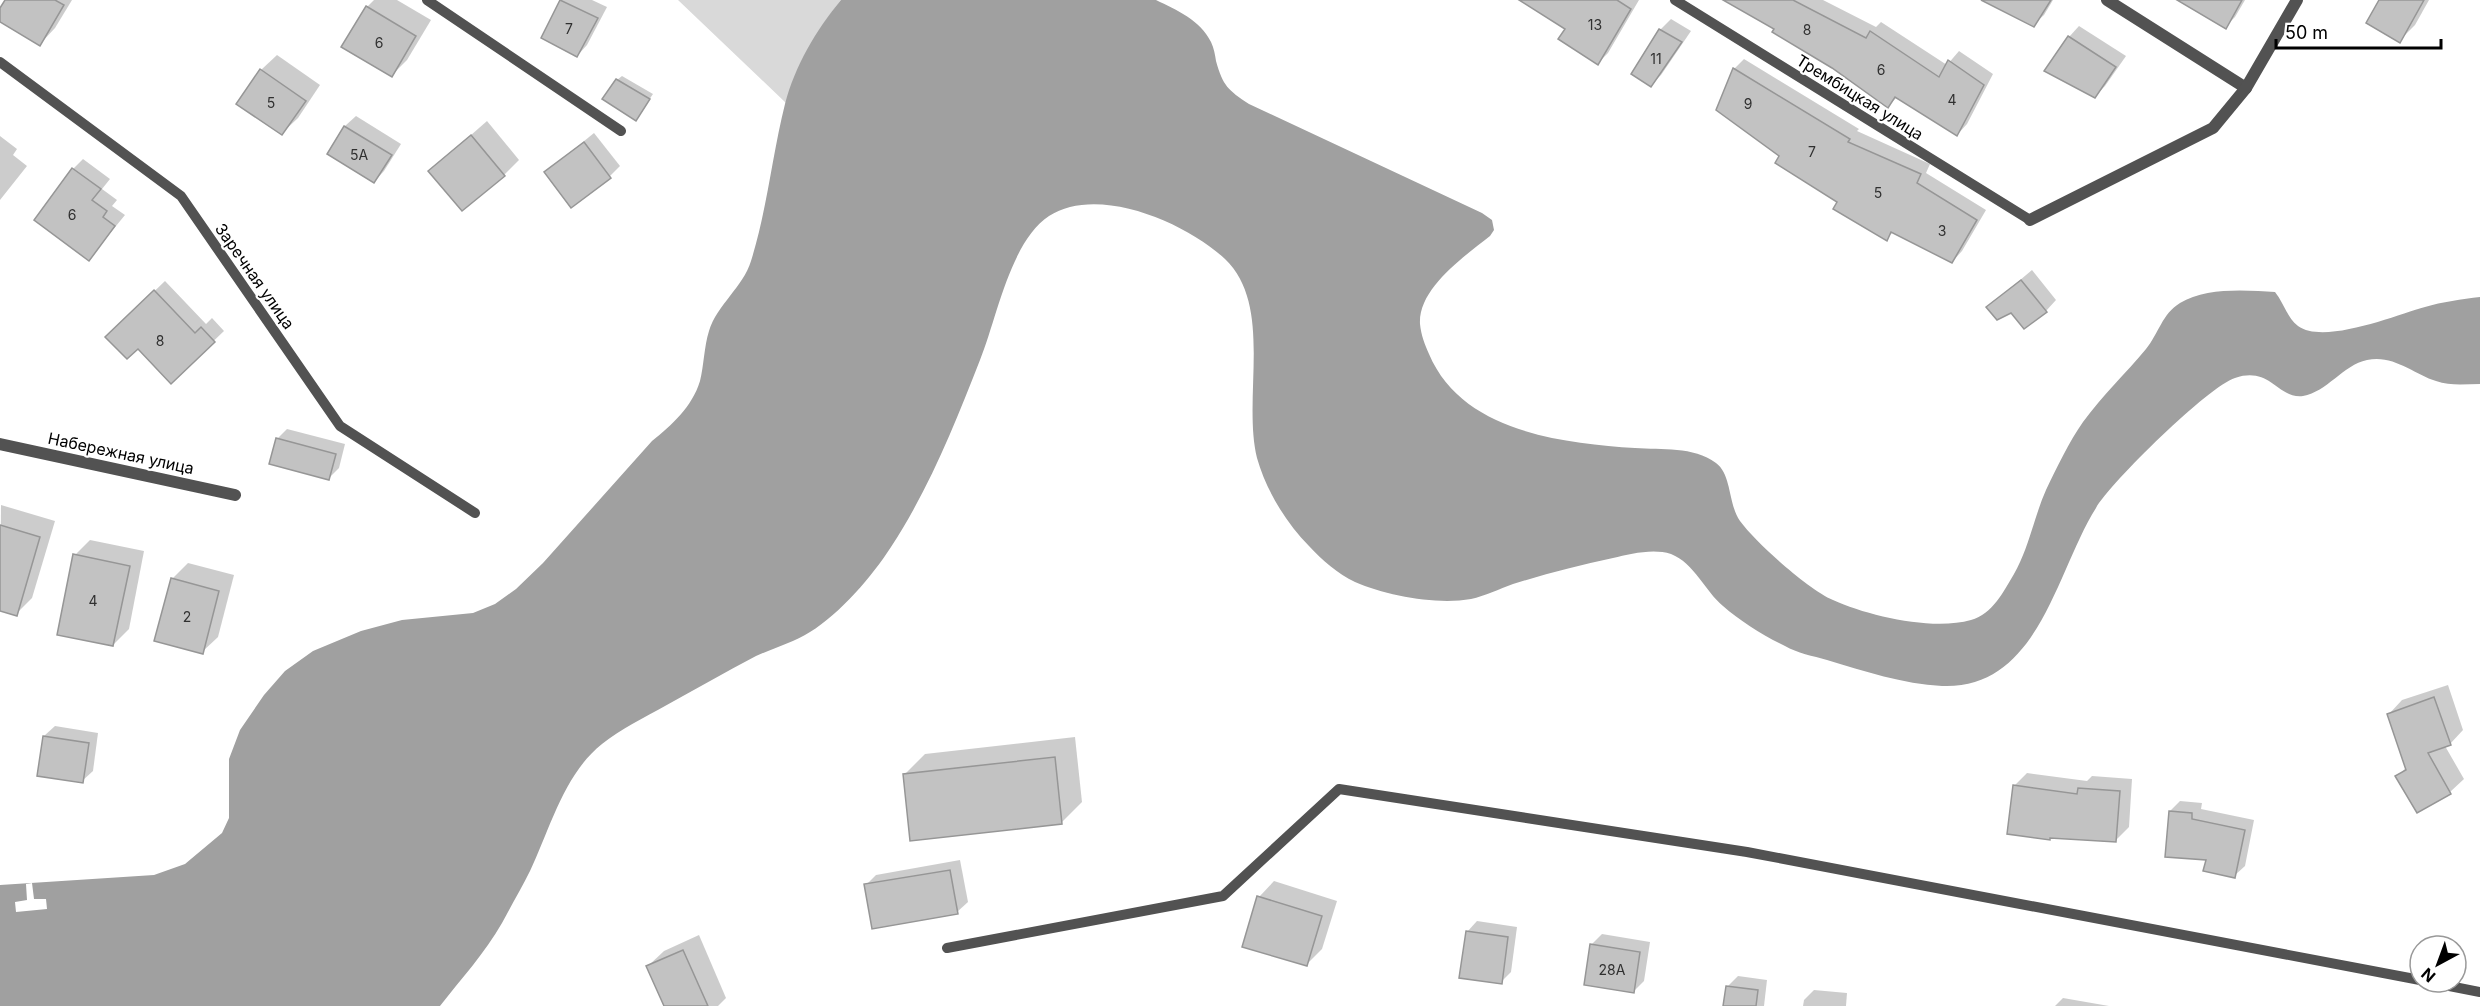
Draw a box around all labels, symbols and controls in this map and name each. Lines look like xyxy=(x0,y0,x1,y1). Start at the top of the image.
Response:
scale bar xyxy=(2276,12,2441,50)
house number: 13 xyxy=(1588,16,1602,33)
house number: 7 xyxy=(565,20,573,37)
house number: 8 xyxy=(1803,21,1811,38)
text: 50 m xyxy=(2285,22,2328,43)
house number: 6 xyxy=(375,34,383,51)
house number: 11 xyxy=(1650,50,1662,67)
street label: Трембицкая улица xyxy=(1793,50,1927,144)
house number: 6 xyxy=(1877,61,1885,78)
house number: 4 xyxy=(1947,91,1957,108)
house number: 5 xyxy=(267,94,275,111)
house number: 9 xyxy=(1744,95,1752,112)
house number: 7 xyxy=(1808,143,1816,160)
house number: 5А xyxy=(350,146,368,163)
house number: 5 xyxy=(1874,184,1882,201)
house number: 6 xyxy=(68,206,76,223)
street label: Заречная улица xyxy=(211,219,299,333)
house number: 3 xyxy=(1938,222,1946,239)
house number: 8 xyxy=(156,332,164,349)
street label: Набережная улица xyxy=(46,428,196,478)
house number: 4 xyxy=(88,592,98,609)
house number: 2 xyxy=(183,608,191,625)
north arrow xyxy=(2408,934,2468,994)
house number: 28А xyxy=(1599,961,1626,978)
text: N xyxy=(2417,964,2439,987)

